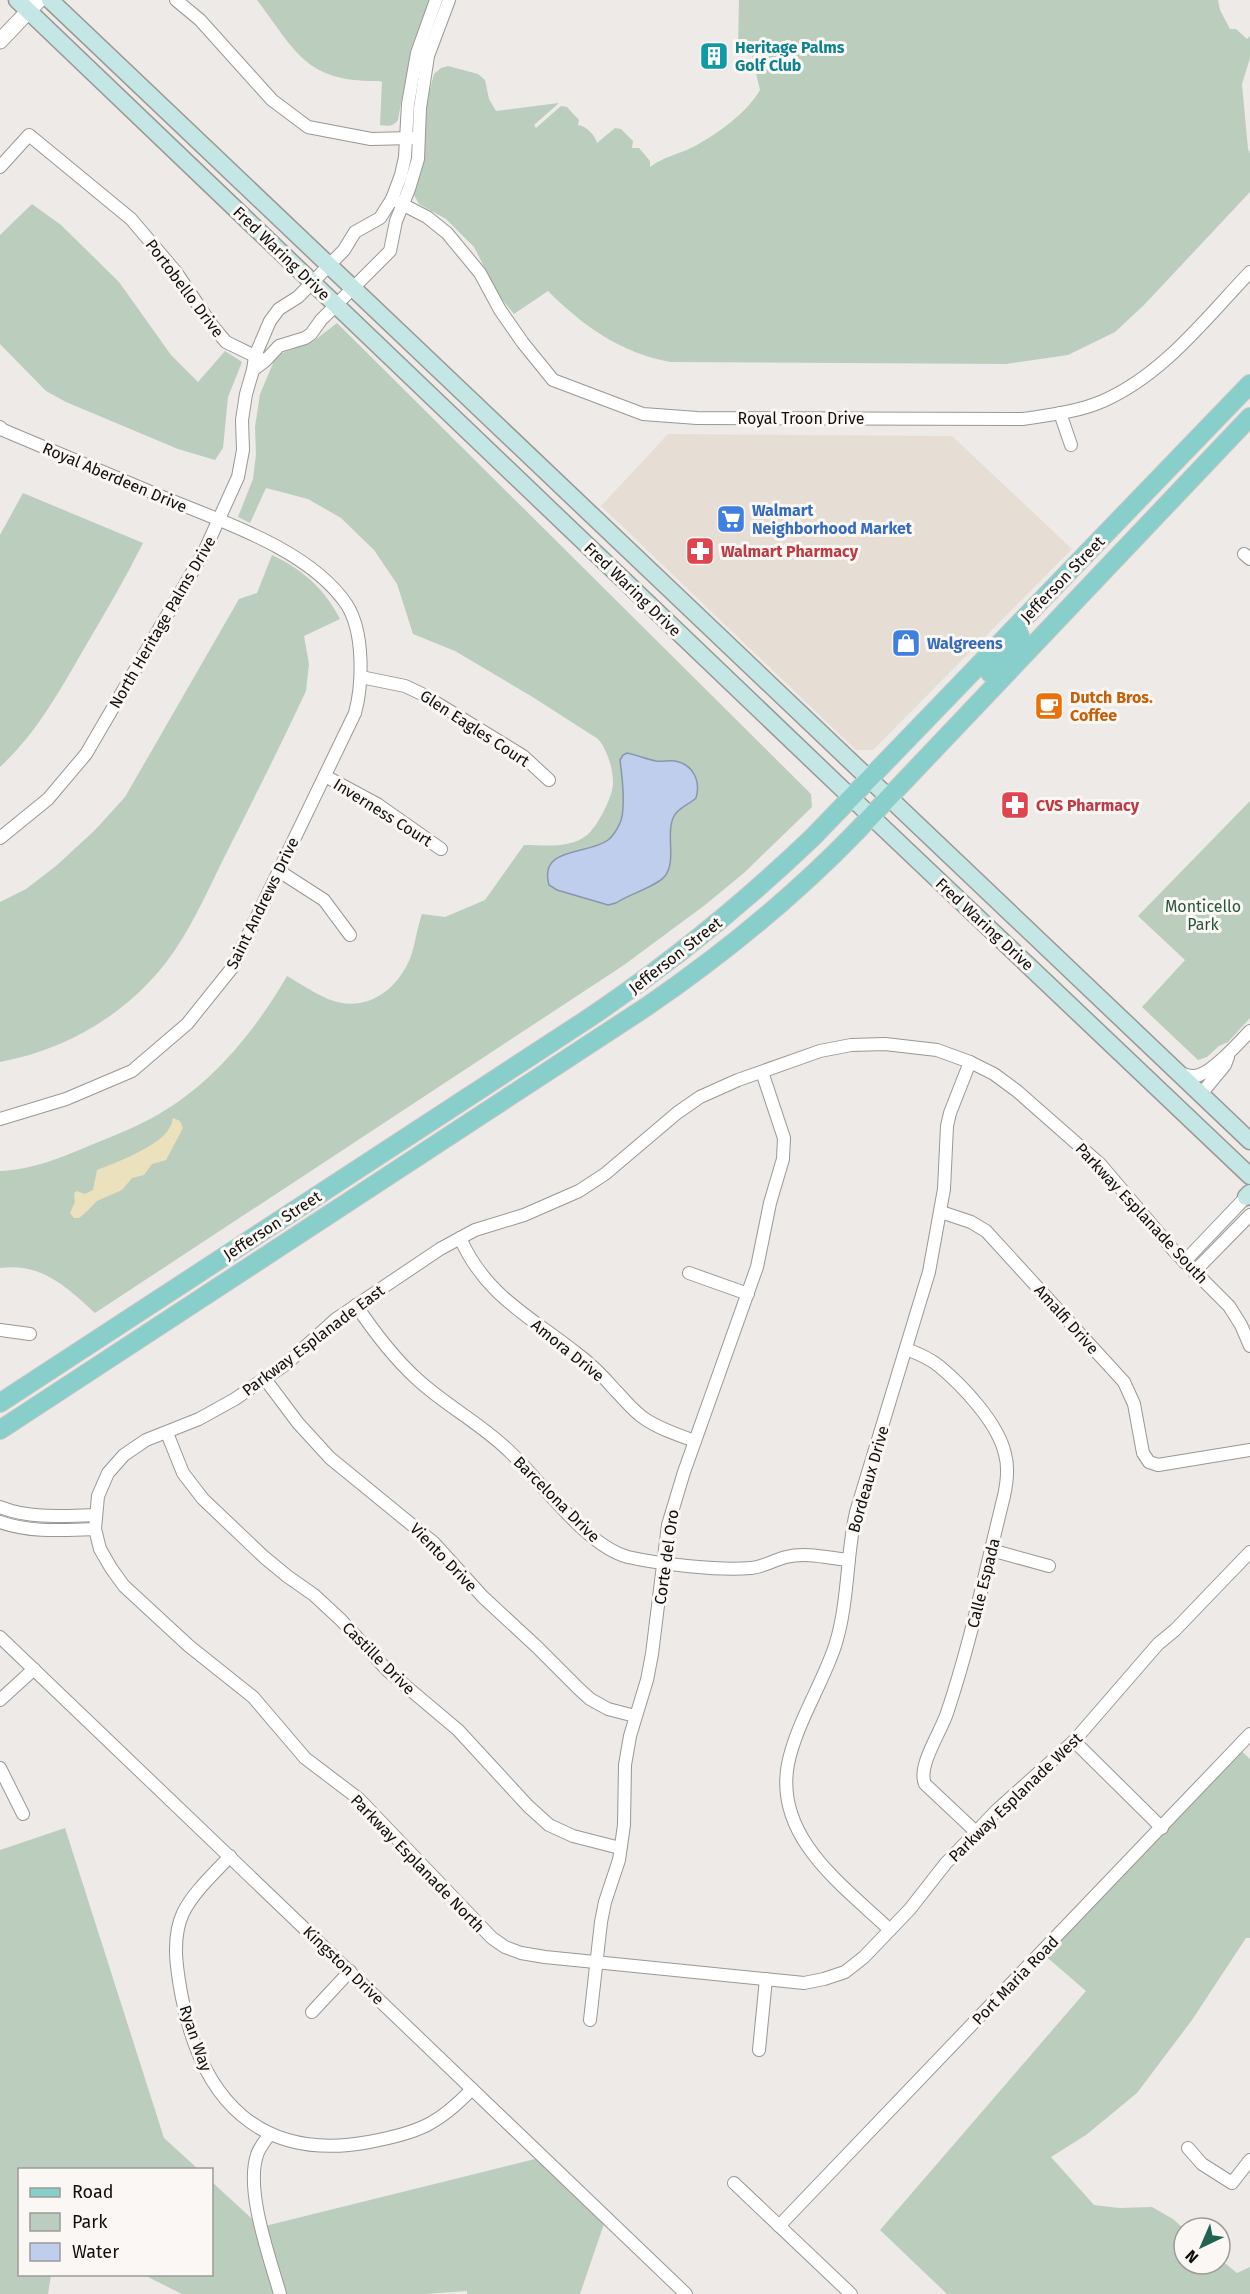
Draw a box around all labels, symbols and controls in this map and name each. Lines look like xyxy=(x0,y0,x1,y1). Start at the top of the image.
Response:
place label: Heritage Palms Golf Club xyxy=(735,38,845,75)
building icon: Heritage Palms Golf Club xyxy=(698,40,730,72)
street label: Fred Waring Drive xyxy=(229,202,334,304)
street label: Portobello Drive xyxy=(142,236,228,341)
street label: Royal Troon Drive xyxy=(737,409,865,428)
street label: Royal Aberdeen Drive xyxy=(40,438,190,516)
place label: Walmart Neighborhood Market xyxy=(752,501,913,538)
supermarket icon: Walmart Neighborhood Market xyxy=(715,503,747,535)
street label: Jefferson Street xyxy=(1016,532,1108,626)
street label: North Heritage Palms Drive xyxy=(105,533,220,712)
pharmacy icon: Walmart Pharmacy xyxy=(684,535,716,567)
street label: Fred Waring Drive xyxy=(580,538,685,640)
place label: Walmart Pharmacy xyxy=(721,542,859,561)
shop icon: Walgreens xyxy=(890,627,922,659)
place label: Walgreens xyxy=(927,634,1003,653)
street label: Glen Eagles Court xyxy=(416,686,533,771)
place label: Dutch Bros. Coffee xyxy=(1070,688,1153,725)
cafe icon: Dutch Bros. Coffee xyxy=(1033,690,1065,722)
street label: Inverness Court xyxy=(330,774,436,851)
pharmacy icon: CVS Pharmacy xyxy=(999,789,1031,821)
place label: CVS Pharmacy xyxy=(1036,796,1140,815)
street label: Saint Andrews Drive xyxy=(222,834,303,972)
street label: Fred Waring Drive xyxy=(932,874,1038,975)
park label: Monticello Park xyxy=(1165,897,1241,934)
street label: Jefferson Street xyxy=(625,913,726,998)
street label: Parkway Esplanade South xyxy=(1072,1139,1212,1288)
street label: Jefferson Street xyxy=(220,1187,325,1264)
street label: Parkway Esplanade East xyxy=(239,1281,388,1400)
street label: Amalfi Drive xyxy=(1030,1281,1103,1358)
street label: Amora Drive xyxy=(527,1315,608,1386)
street label: Bordeaux Drive xyxy=(844,1423,893,1535)
street label: Barcelona Drive xyxy=(510,1452,604,1546)
street label: Corte del Oro xyxy=(650,1508,683,1606)
street label: Viento Drive xyxy=(406,1519,481,1596)
street label: Calle Espada xyxy=(963,1536,1004,1630)
street label: Castille Drive xyxy=(338,1618,419,1699)
street label: Parkway Esplanade West xyxy=(945,1729,1086,1866)
street label: Parkway Esplanade North xyxy=(347,1790,488,1936)
street label: Kingston Drive xyxy=(299,1922,388,2009)
street label: Port Maria Road xyxy=(968,1932,1062,2029)
street label: Ryan Way xyxy=(175,2003,216,2074)
legend xyxy=(18,2168,213,2276)
text: Road xyxy=(72,2181,114,2203)
text: Park xyxy=(72,2211,108,2233)
north arrow xyxy=(1172,2216,1232,2276)
text: Water xyxy=(72,2241,119,2263)
text: N xyxy=(1182,2246,1202,2267)

